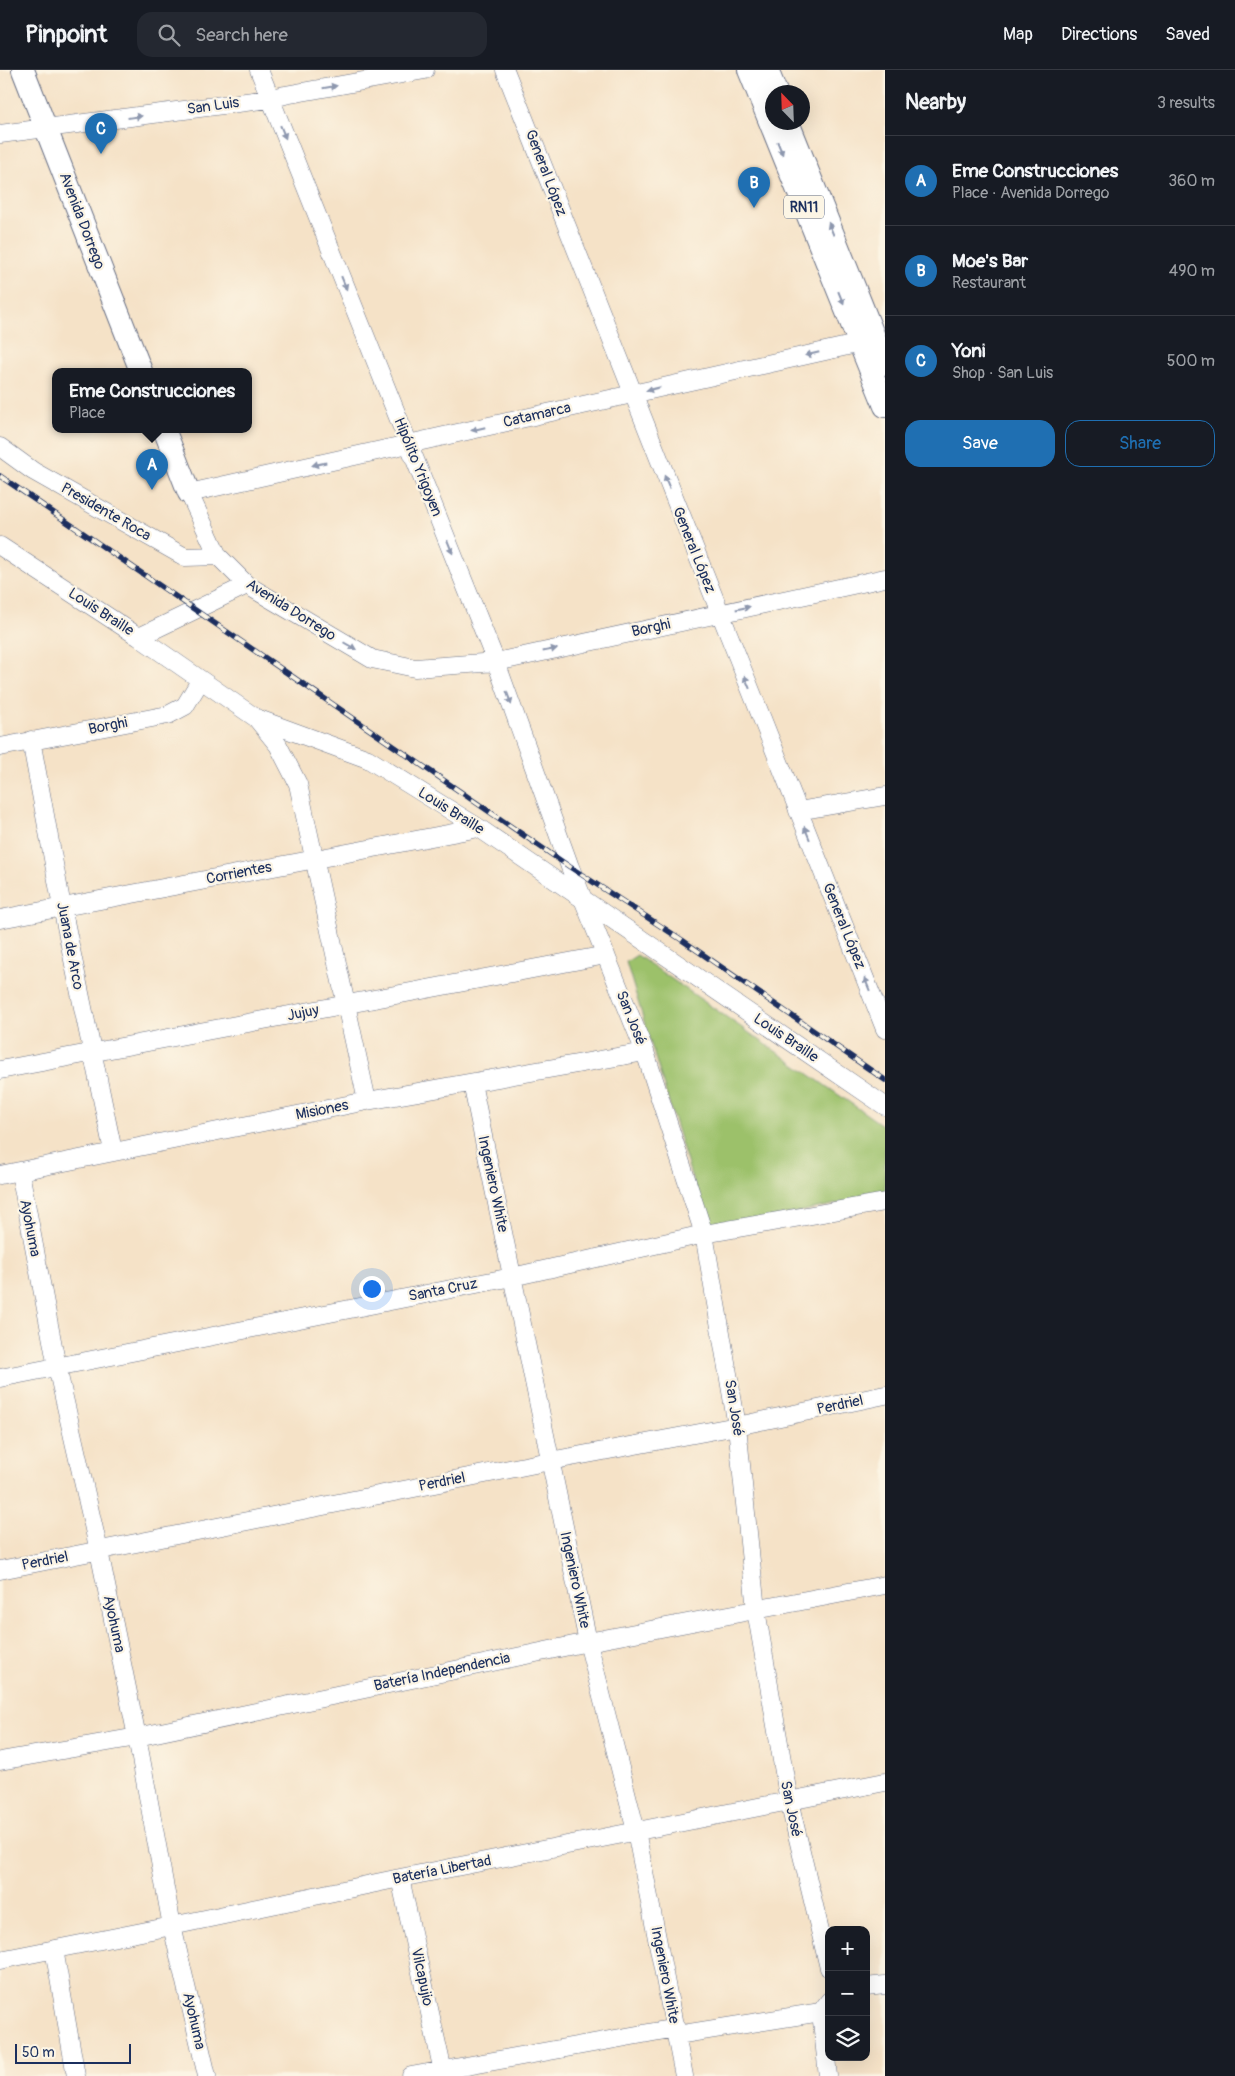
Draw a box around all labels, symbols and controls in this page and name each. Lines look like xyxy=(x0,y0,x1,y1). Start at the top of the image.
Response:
search box xyxy=(137,12,487,57)
text: Pinpoint xyxy=(25,20,107,49)
icon: search xyxy=(155,21,183,49)
text: Search here xyxy=(195,23,288,47)
text: Map xyxy=(1003,23,1033,46)
text: Directions xyxy=(1061,23,1137,46)
text: Saved xyxy=(1165,23,1210,46)
one-way arrow xyxy=(323,82,339,90)
north arrow xyxy=(765,85,810,130)
text: Nearby xyxy=(905,89,966,116)
street label: San Luis xyxy=(186,93,241,119)
text: 3 results xyxy=(1157,93,1215,113)
one-way arrow xyxy=(127,112,143,120)
pin: C xyxy=(85,113,117,154)
one-way arrow xyxy=(279,125,287,139)
street label: General López xyxy=(521,127,571,219)
one-way arrow xyxy=(777,141,785,155)
text: Eme Construcciones xyxy=(952,159,1118,183)
pin: B xyxy=(738,167,770,208)
street label: Avenida Dorrego xyxy=(55,170,109,272)
text: A xyxy=(916,171,926,191)
text: 360 m xyxy=(1168,171,1215,191)
text: Place · Avenida Dorrego xyxy=(952,183,1109,203)
road number: RN11 xyxy=(784,195,824,218)
one-way arrow xyxy=(827,221,835,236)
text: Moe's Bar xyxy=(952,249,1028,273)
text: B xyxy=(916,261,926,281)
text: 490 m xyxy=(1169,261,1215,281)
text: Restaurant xyxy=(952,273,1026,293)
one-way arrow xyxy=(340,275,348,290)
one-way arrow xyxy=(838,291,846,305)
text: Yoni xyxy=(952,339,985,363)
one-way arrow xyxy=(804,350,820,358)
text: C xyxy=(916,351,926,371)
text: 500 m xyxy=(1167,351,1215,371)
text: Shop · San Luis xyxy=(952,363,1053,383)
popup xyxy=(52,368,252,433)
text: Eme Construcciones xyxy=(69,379,235,403)
one-way arrow xyxy=(646,385,661,393)
street label: Catamarca xyxy=(501,398,573,432)
text: Place xyxy=(69,403,105,423)
street label: Hipólito Yrigoyen xyxy=(389,415,447,519)
button: Save xyxy=(905,420,1055,467)
button: Share xyxy=(1065,420,1215,467)
one-way arrow xyxy=(470,425,485,433)
pin: A xyxy=(136,449,168,490)
one-way arrow xyxy=(312,460,327,468)
one-way arrow xyxy=(663,475,671,489)
street label: Presidente Roca xyxy=(58,479,154,545)
street label: General López xyxy=(668,504,720,596)
one-way arrow xyxy=(446,540,454,555)
street label: Avenida Dorrego xyxy=(243,575,339,645)
street label: Louis Braille xyxy=(64,584,138,641)
one-way arrow xyxy=(736,604,751,612)
street label: Borghi xyxy=(630,615,673,641)
one-way arrow xyxy=(343,641,356,650)
one-way arrow xyxy=(543,646,558,654)
one-way arrow xyxy=(743,674,751,689)
one-way arrow xyxy=(505,691,513,706)
street label: Borghi xyxy=(87,713,129,739)
street label: Louis Braille xyxy=(414,783,488,839)
one-way arrow xyxy=(803,825,811,840)
street label: Corrientes xyxy=(205,857,274,889)
street label: General López xyxy=(818,880,870,972)
street label: Juana de Arco xyxy=(52,901,88,991)
one-way arrow xyxy=(863,976,871,991)
street label: San José xyxy=(612,988,650,1048)
street label: Jujuy xyxy=(286,1001,321,1025)
street label: Louis Braille xyxy=(750,1009,823,1067)
street label: Misiones xyxy=(294,1096,350,1124)
street label: Ingeniero White xyxy=(473,1134,513,1235)
street label: Ayohuma xyxy=(15,1198,45,1258)
street label: Santa Cruz xyxy=(407,1274,479,1306)
your location xyxy=(359,1276,385,1302)
street label: San José xyxy=(720,1378,748,1438)
street label: Perdriel xyxy=(815,1391,865,1419)
street label: Perdriel xyxy=(417,1468,467,1496)
street label: Ingeniero White xyxy=(555,1530,595,1631)
street label: Perdriel xyxy=(20,1547,70,1575)
street label: Ayohuma xyxy=(99,1594,129,1654)
street label: Batería Independencia xyxy=(372,1648,512,1696)
street label: San José xyxy=(776,1779,806,1839)
street label: Batería Libertad xyxy=(391,1851,493,1889)
street label: Ingeniero White xyxy=(646,1925,684,2026)
map controls xyxy=(825,1926,870,2061)
button: + xyxy=(825,1926,870,1971)
street label: Vilcapujio xyxy=(407,1946,437,2008)
button: − xyxy=(825,1971,870,2016)
street label: Ayohuma xyxy=(178,1991,210,2051)
button: layers xyxy=(825,2016,870,2061)
scale bar xyxy=(15,2041,131,2064)
text: 50 m xyxy=(22,2044,55,2061)

